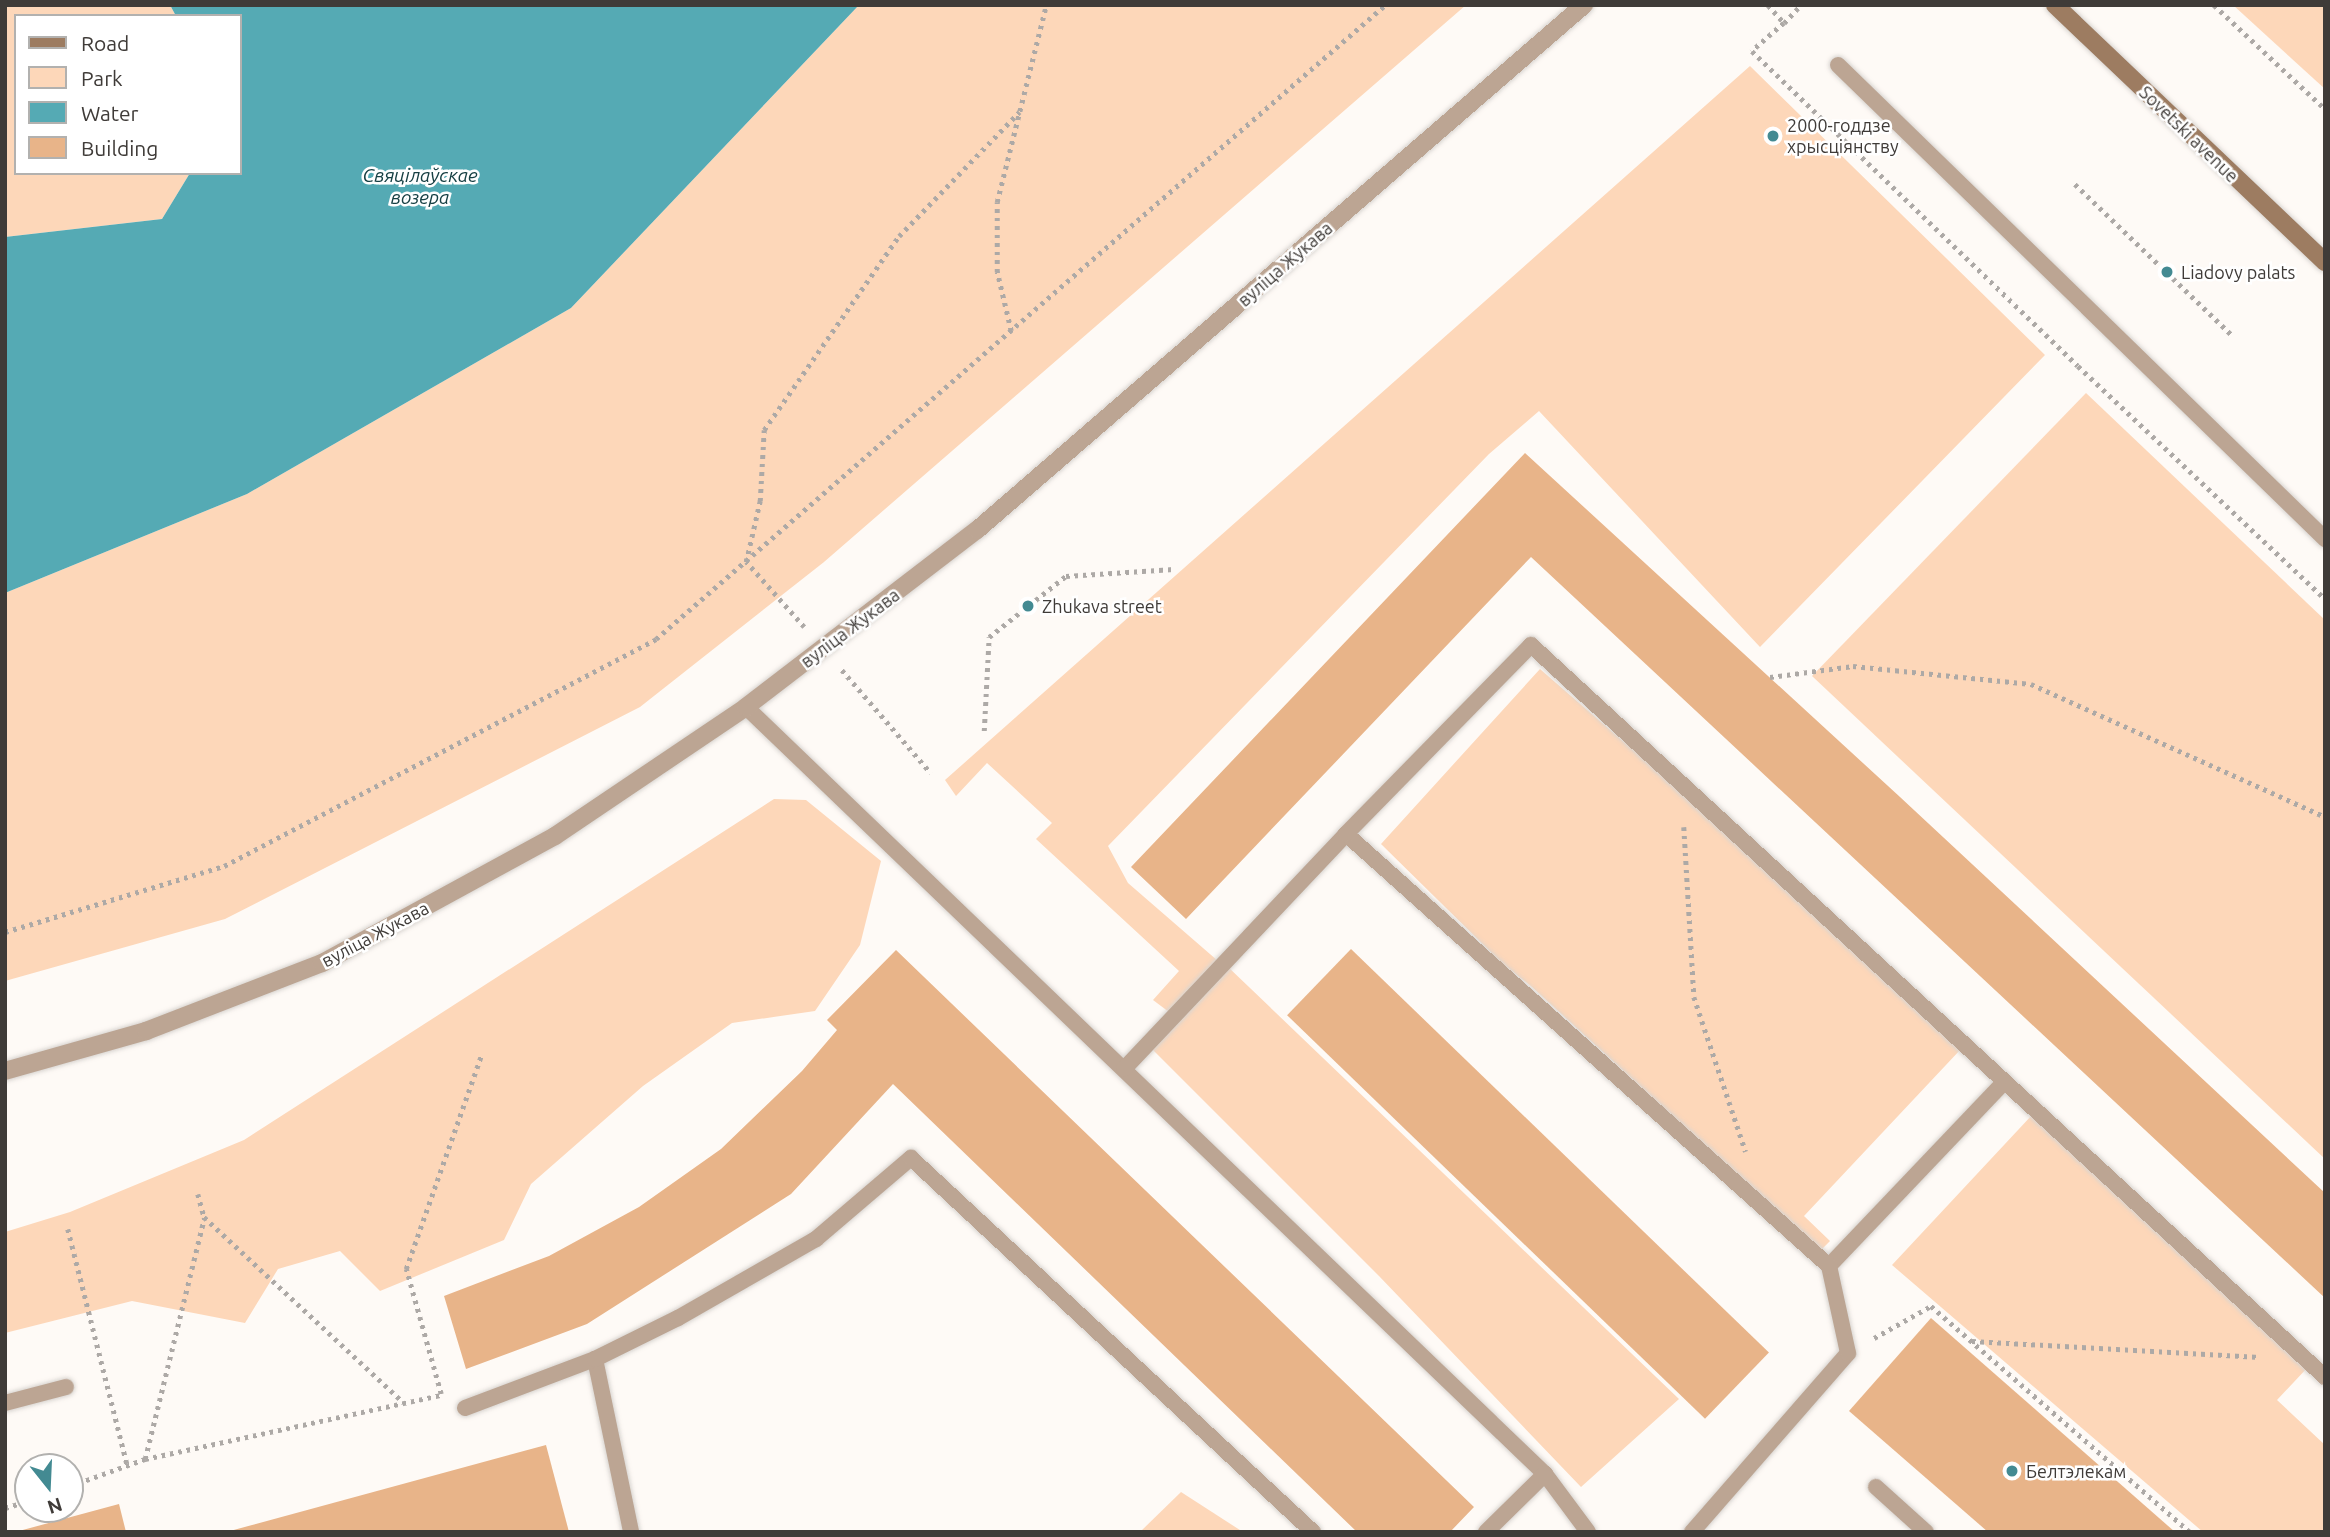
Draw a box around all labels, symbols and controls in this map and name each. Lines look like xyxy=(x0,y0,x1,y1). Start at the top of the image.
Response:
legend xyxy=(14,14,242,175)
text: Road xyxy=(81,31,129,55)
text: Park xyxy=(81,66,123,90)
street label: Sovetski avenue xyxy=(2135,81,2243,187)
text: Water xyxy=(81,101,139,125)
place label: 2000-годдзе хрысціянству xyxy=(1787,115,1899,158)
marker: 2000-годдзе хрысціянству xyxy=(1765,128,1781,144)
text: Building xyxy=(81,136,158,160)
water label: Свяцілаўскае возера xyxy=(362,165,478,209)
street label: вуліца Жукава xyxy=(1233,217,1337,311)
place label: Liadovy palats xyxy=(2181,261,2295,283)
marker: Liadovy palats xyxy=(2159,264,2175,280)
street label: вуліца Жукава xyxy=(796,584,904,672)
place label: Zhukava street xyxy=(1042,595,1162,617)
marker: Zhukava street xyxy=(1020,598,1036,614)
street label: вуліца Жукава xyxy=(318,897,432,971)
north arrow xyxy=(14,1453,84,1523)
place label: Белтэлекам xyxy=(2026,1460,2126,1482)
marker: Белтэлекам xyxy=(2004,1463,2020,1479)
text: N xyxy=(45,1493,65,1519)

